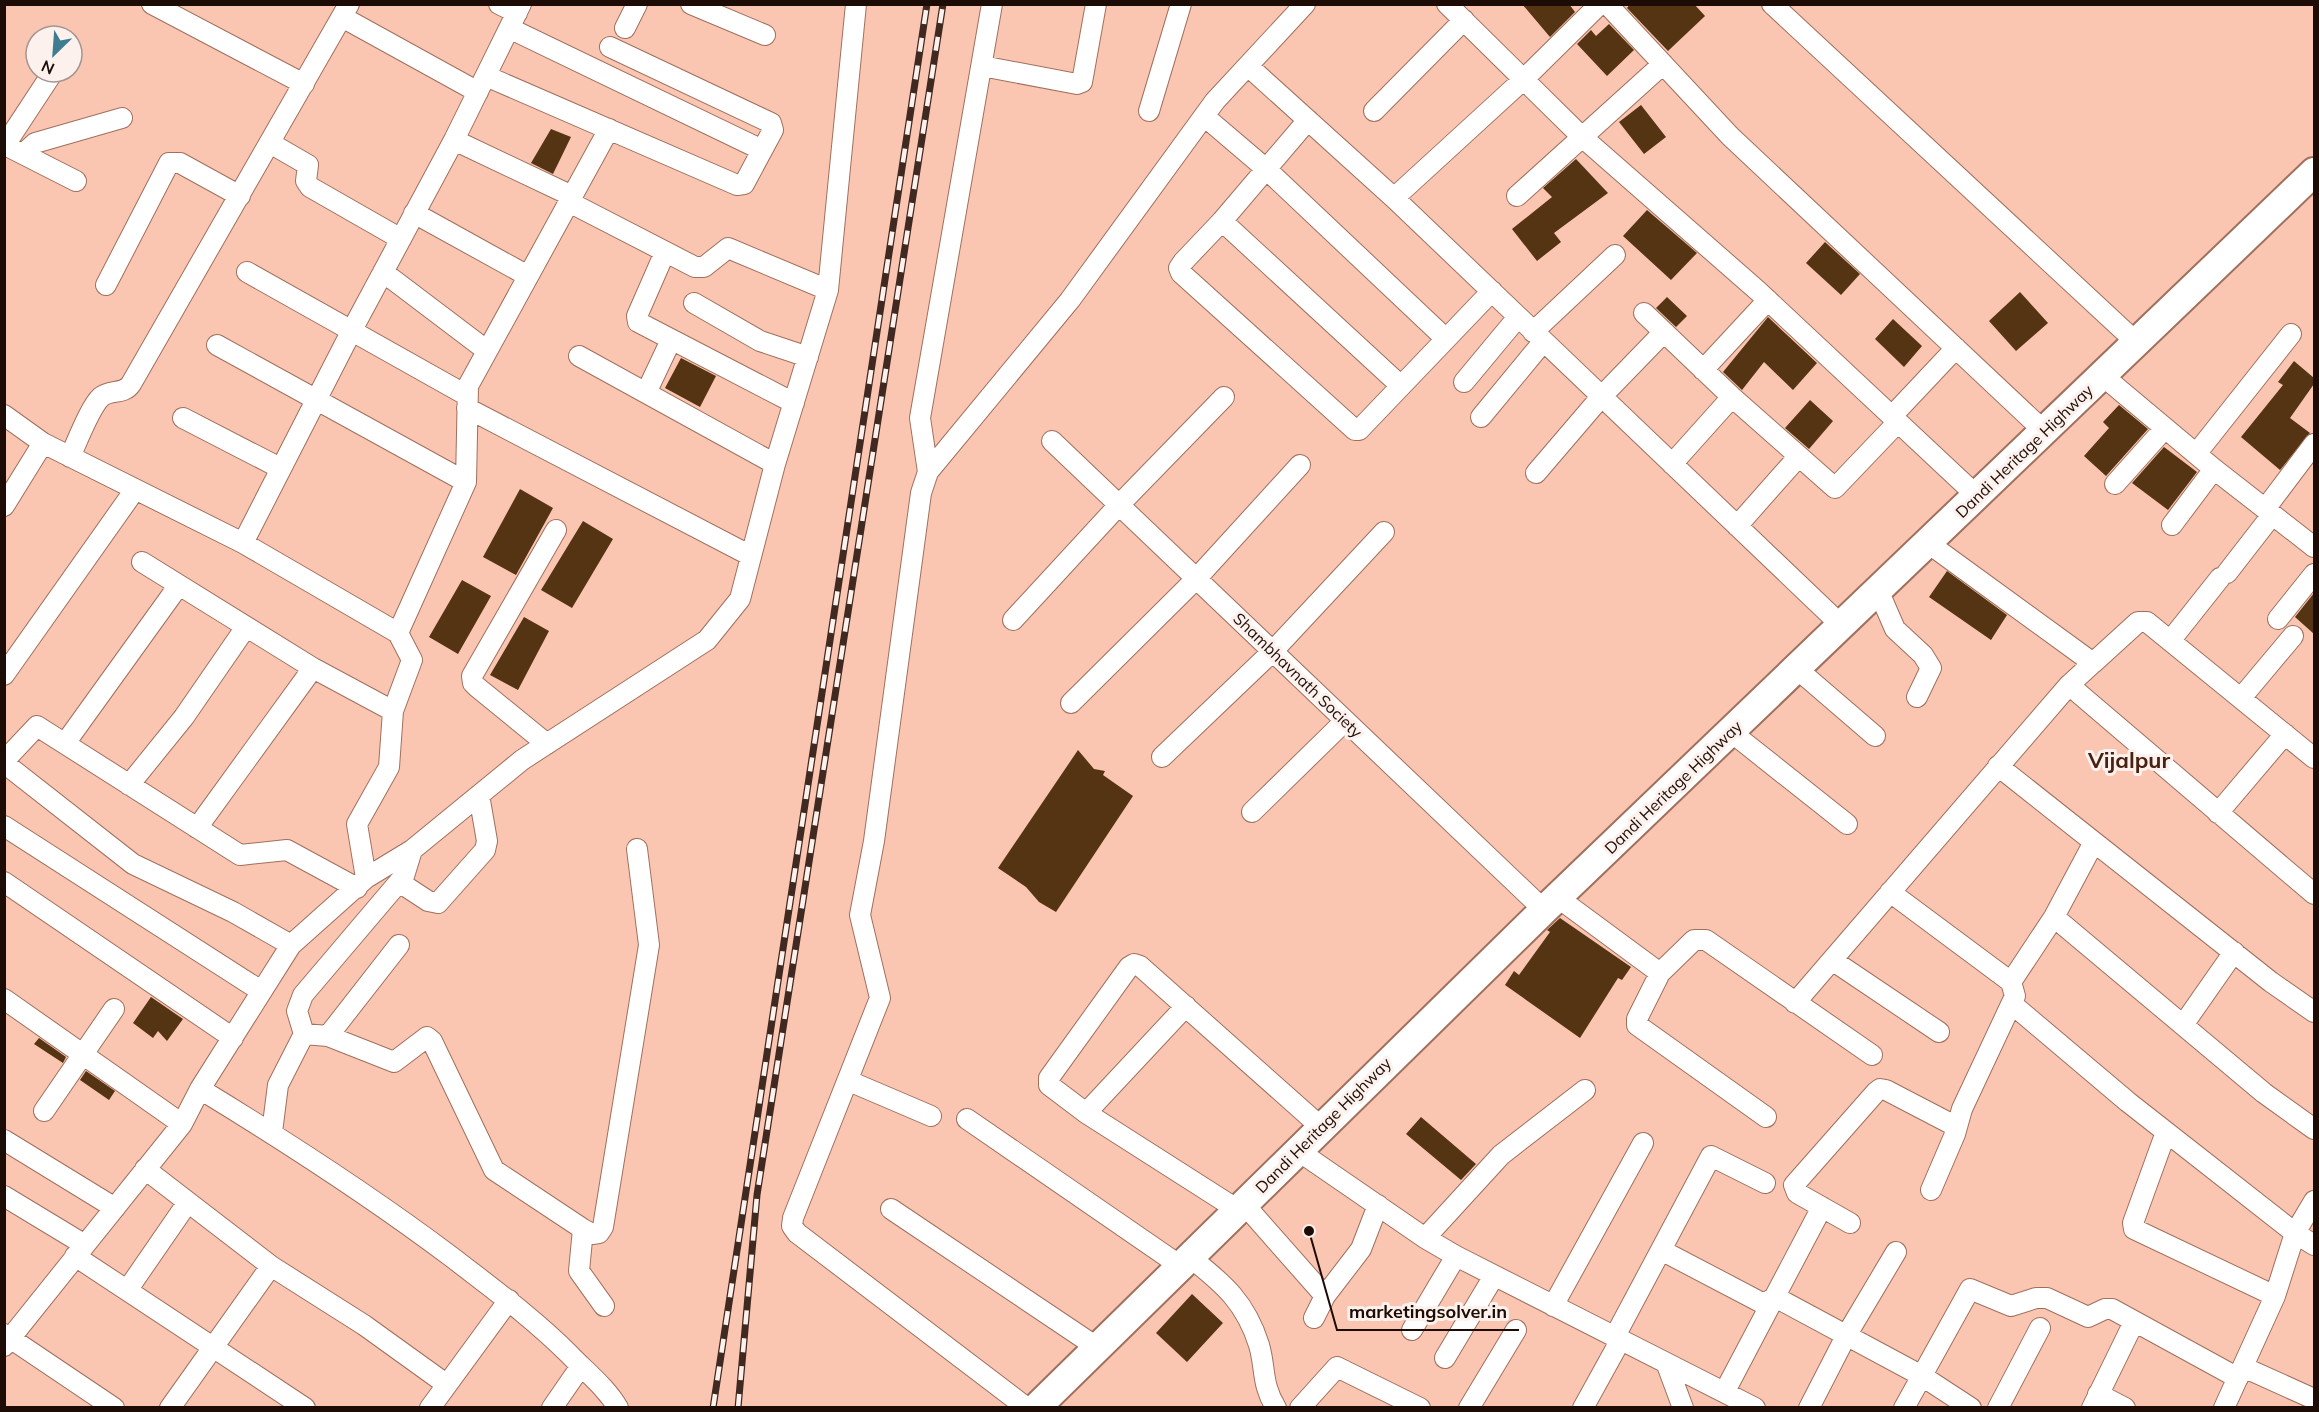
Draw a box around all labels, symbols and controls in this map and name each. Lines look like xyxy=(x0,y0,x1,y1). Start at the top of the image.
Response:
north arrow xyxy=(24,24,84,84)
text: N xyxy=(38,56,57,79)
street label: Dandi Heritage Highway xyxy=(1951,380,2097,522)
street label: Shambhavnath Society xyxy=(1229,608,1367,742)
street label: Dandi Heritage Highway xyxy=(1600,716,1746,858)
district label: Vijalpur xyxy=(2087,746,2170,774)
street label: Dandi Heritage Highway xyxy=(1251,1053,1395,1197)
callout: marketingsolver.in xyxy=(1337,1294,1519,1330)
text: marketingsolver.in xyxy=(1349,1300,1507,1323)

